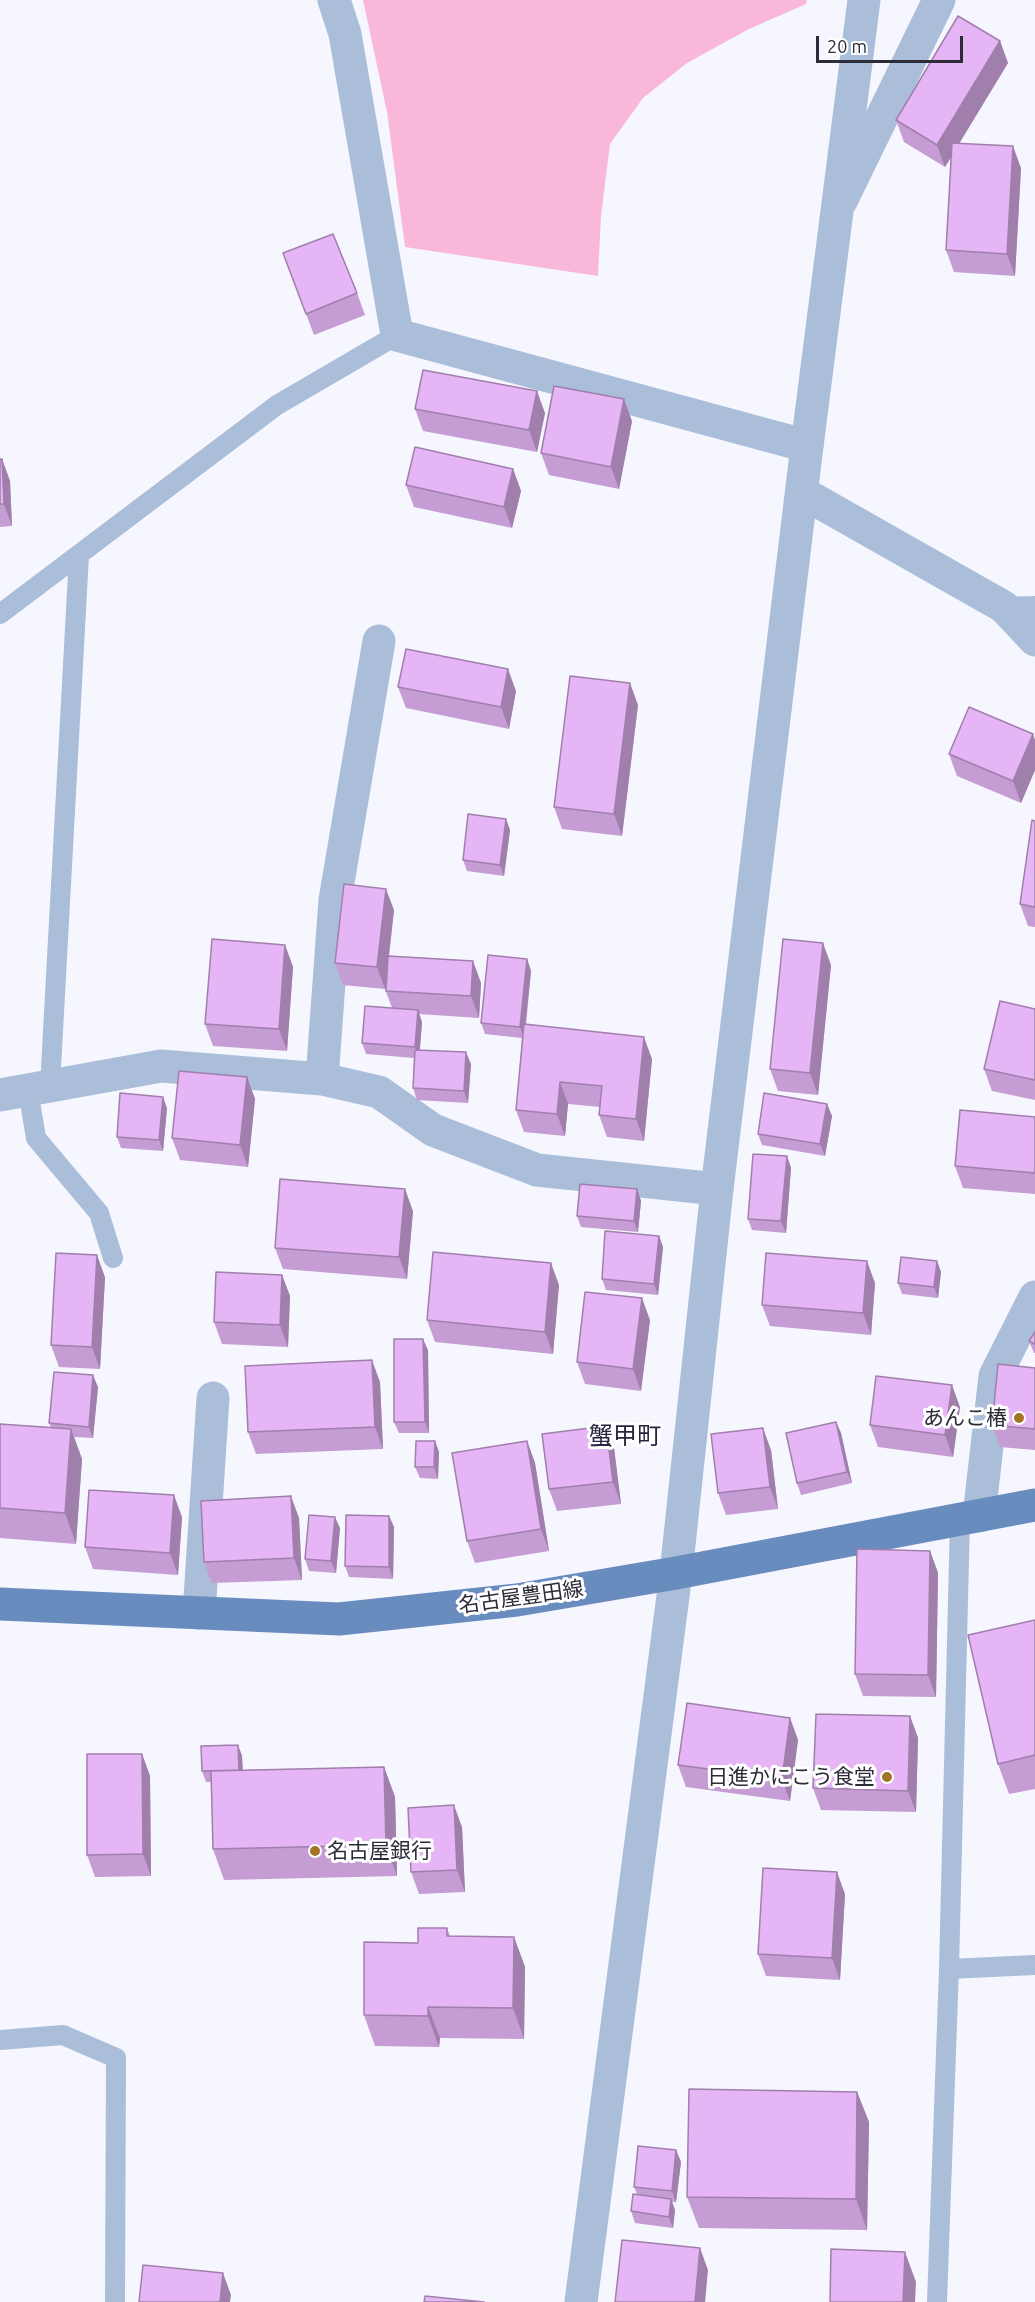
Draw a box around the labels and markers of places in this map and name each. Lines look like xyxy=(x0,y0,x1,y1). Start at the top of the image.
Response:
place label: あんこ椿 xyxy=(923,1405,1007,1431)
marker: あんこ椿 xyxy=(1012,1411,1026,1425)
place label: 日進かにこう食堂 xyxy=(707,1764,875,1790)
marker: 日進かにこう食堂 xyxy=(880,1770,894,1784)
place label: 名古屋銀行 xyxy=(327,1838,432,1864)
marker: 名古屋銀行 xyxy=(308,1844,322,1858)

